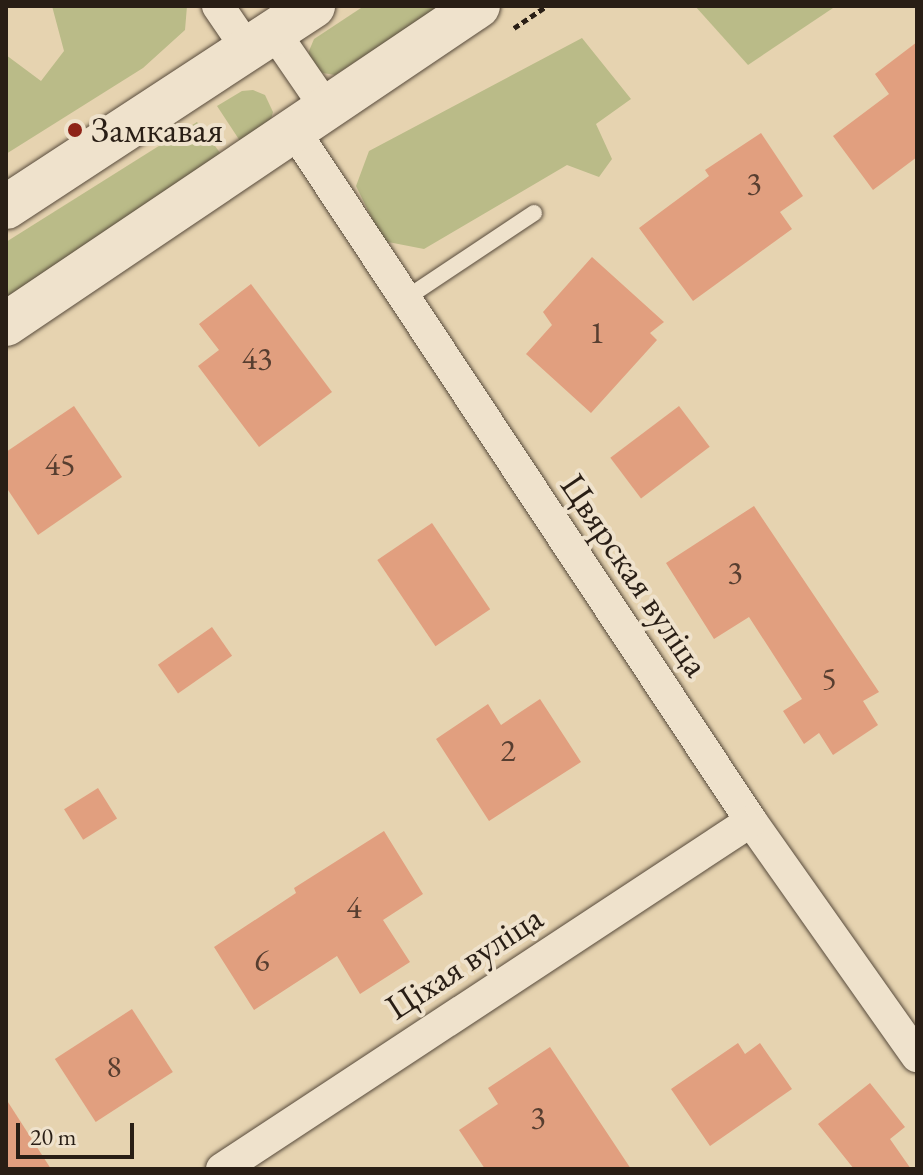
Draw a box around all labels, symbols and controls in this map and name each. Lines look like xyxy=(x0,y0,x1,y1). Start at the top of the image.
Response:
place label: Замкавая xyxy=(91,108,223,152)
marker: Замкавая xyxy=(66,121,84,139)
house number: 3 xyxy=(746,164,762,202)
house number: 1 xyxy=(589,313,605,351)
house number: 43 xyxy=(242,339,272,377)
house number: 45 xyxy=(45,445,75,483)
street label: Цвярская вуліца xyxy=(551,466,719,684)
house number: 3 xyxy=(727,553,743,591)
house number: 5 xyxy=(821,659,837,697)
house number: 2 xyxy=(500,731,516,769)
house number: 4 xyxy=(346,888,362,926)
street label: Ціхая вуліца xyxy=(378,895,550,1029)
house number: 6 xyxy=(254,941,270,979)
house number: 8 xyxy=(106,1047,122,1085)
house number: 3 xyxy=(530,1098,546,1136)
scale bar xyxy=(20,1107,138,1157)
text: 20 m xyxy=(30,1121,77,1152)

